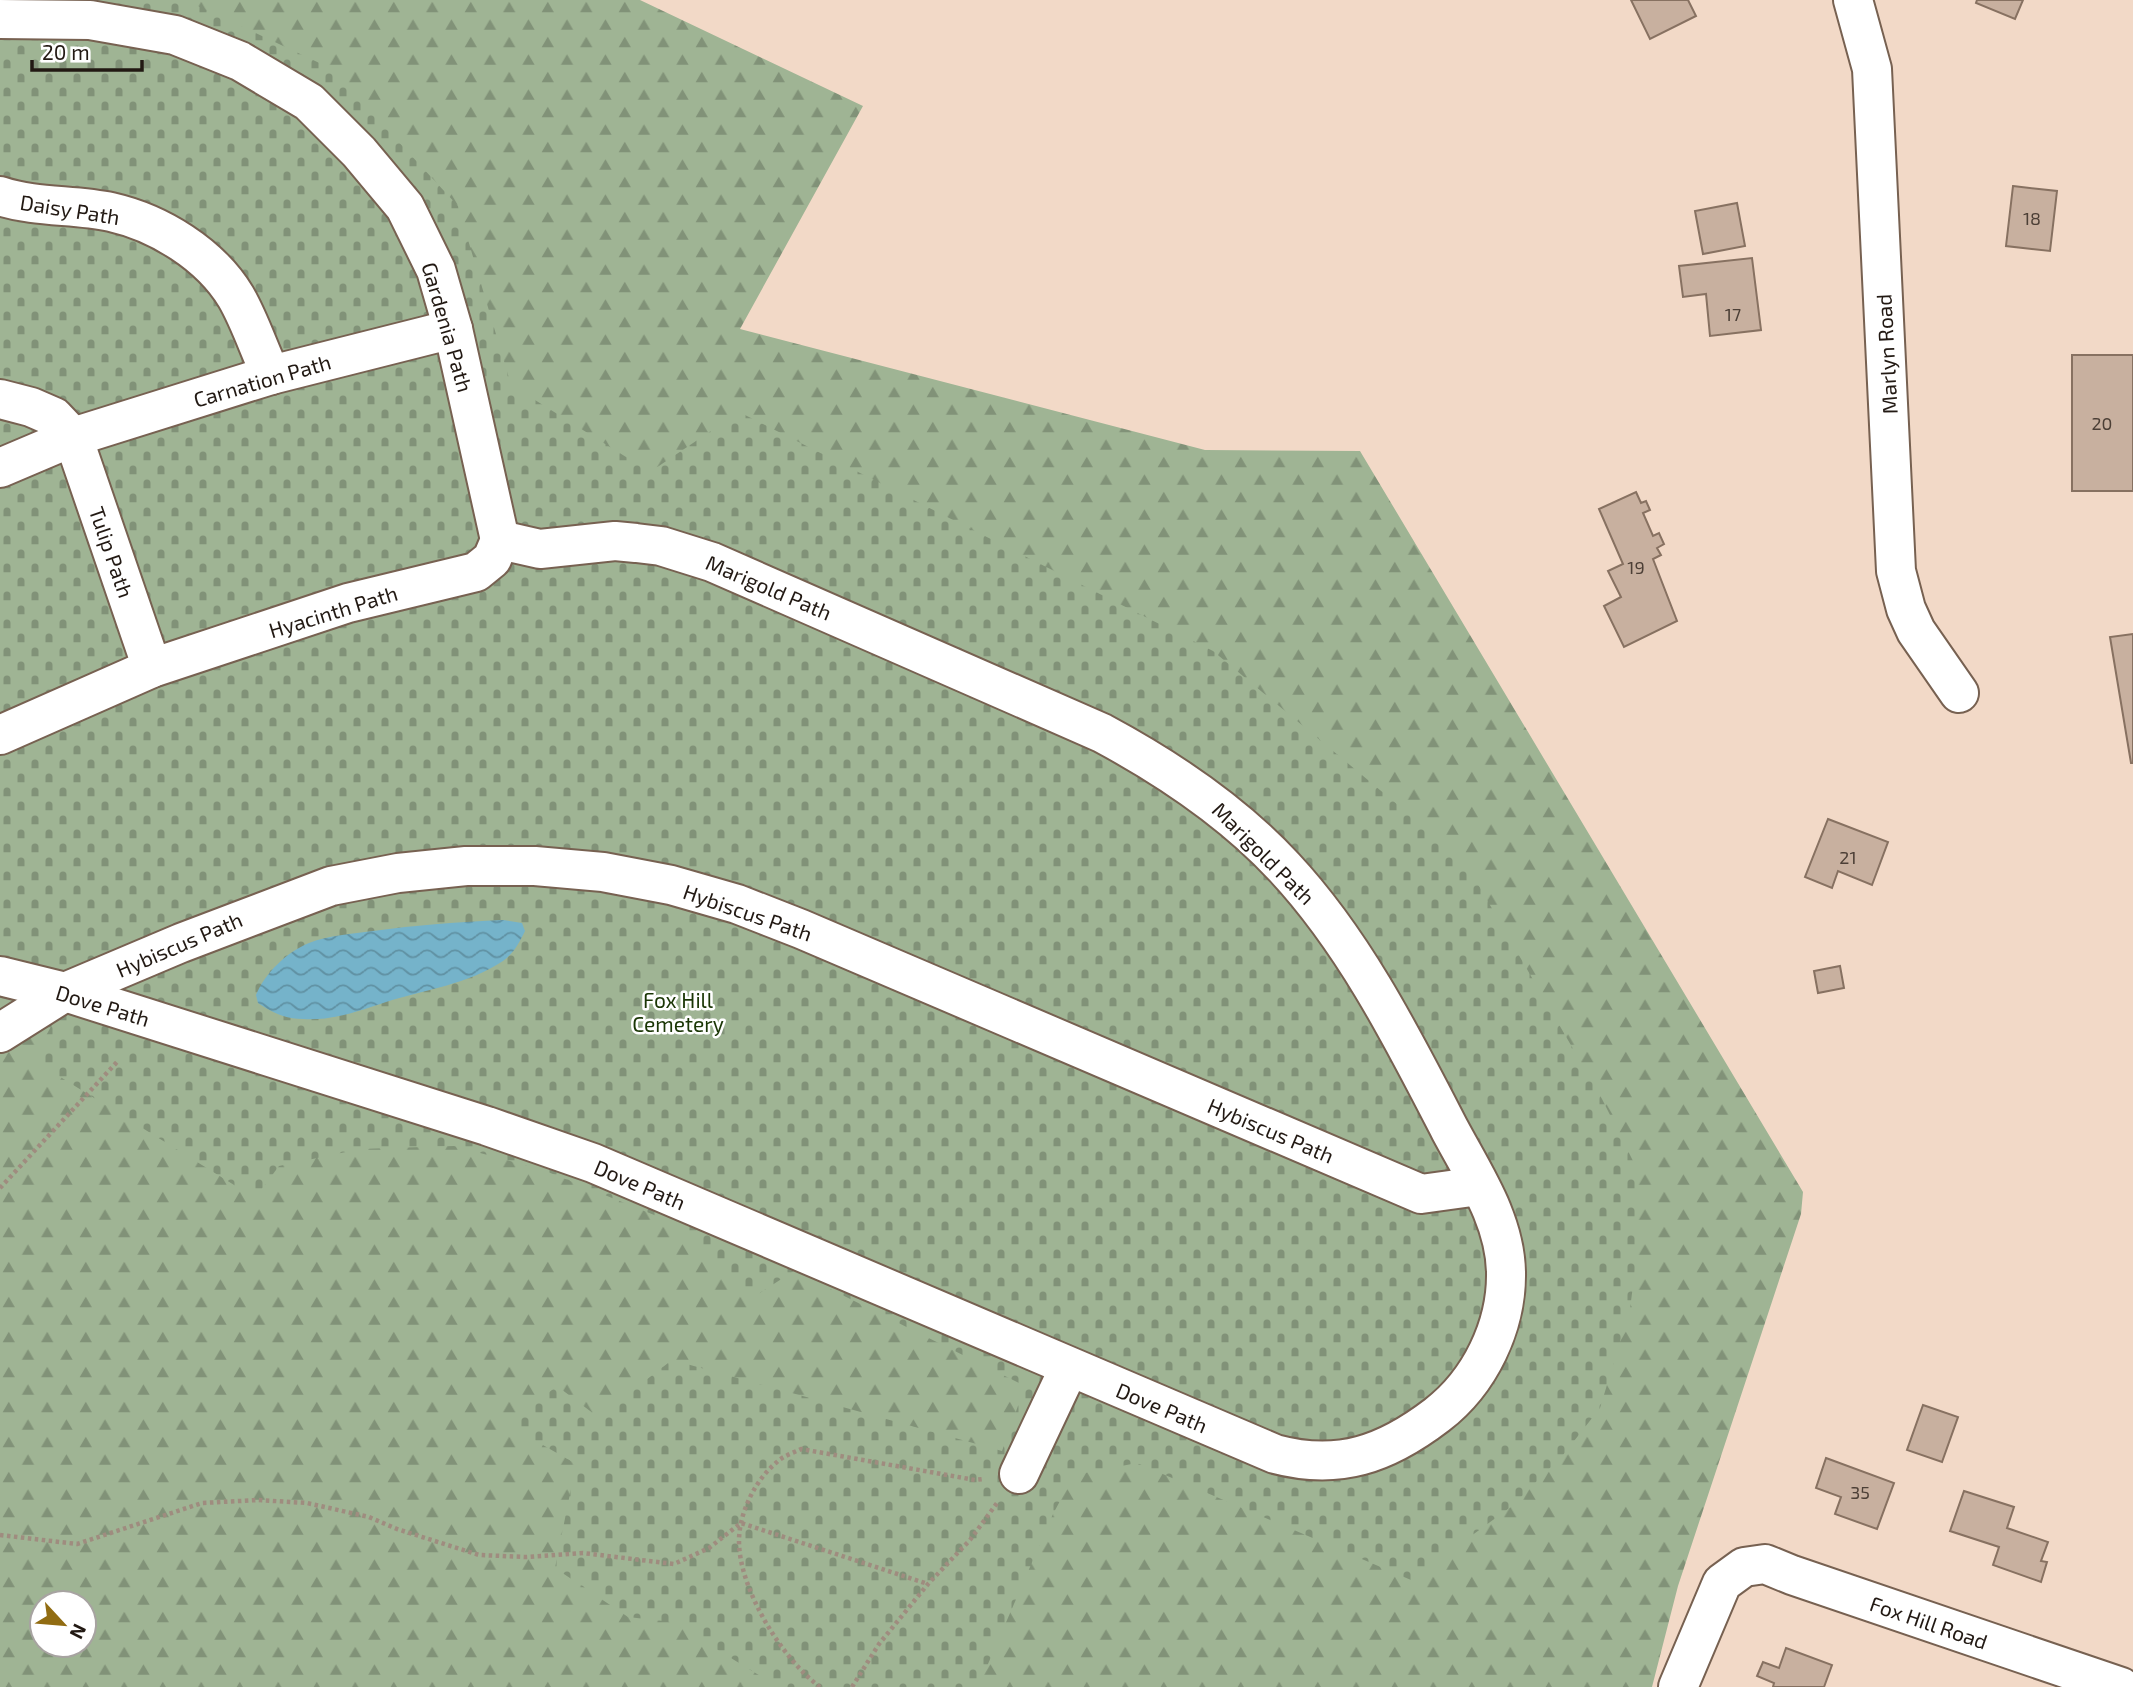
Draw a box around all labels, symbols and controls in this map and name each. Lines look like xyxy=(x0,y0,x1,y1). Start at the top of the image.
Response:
scale bar xyxy=(32,28,142,72)
text: 20 m xyxy=(42,39,90,64)
street label: Daisy Path xyxy=(18,189,122,229)
house number: 18 xyxy=(2023,207,2041,229)
street label: Gardenia Path xyxy=(418,259,478,395)
street label: Marlyn Road xyxy=(1870,293,1902,415)
house number: 17 xyxy=(1725,303,1741,325)
street label: Carnation Path xyxy=(190,348,334,412)
house number: 20 xyxy=(2092,412,2112,434)
street label: Tulip Path xyxy=(85,503,139,601)
street label: Marigold Path xyxy=(702,549,836,625)
house number: 19 xyxy=(1627,556,1645,578)
street label: Hyacinth Path xyxy=(266,580,400,642)
street label: Marigold Path xyxy=(1208,797,1320,909)
house number: 21 xyxy=(1839,846,1857,868)
street label: Hybiscus Path xyxy=(680,878,816,946)
street label: Hybiscus Path xyxy=(112,906,246,982)
street label: Dove Path xyxy=(53,979,153,1031)
park label: Fox Hill Cemetery xyxy=(632,987,724,1036)
street label: Hybiscus Path xyxy=(1204,1092,1338,1168)
street label: Dove Path xyxy=(591,1154,689,1214)
street label: Dove Path xyxy=(1113,1377,1211,1437)
house number: 35 xyxy=(1850,1481,1870,1503)
north arrow xyxy=(28,1589,98,1659)
street label: Fox Hill Road xyxy=(1867,1590,1991,1654)
text: N xyxy=(65,1620,92,1643)

